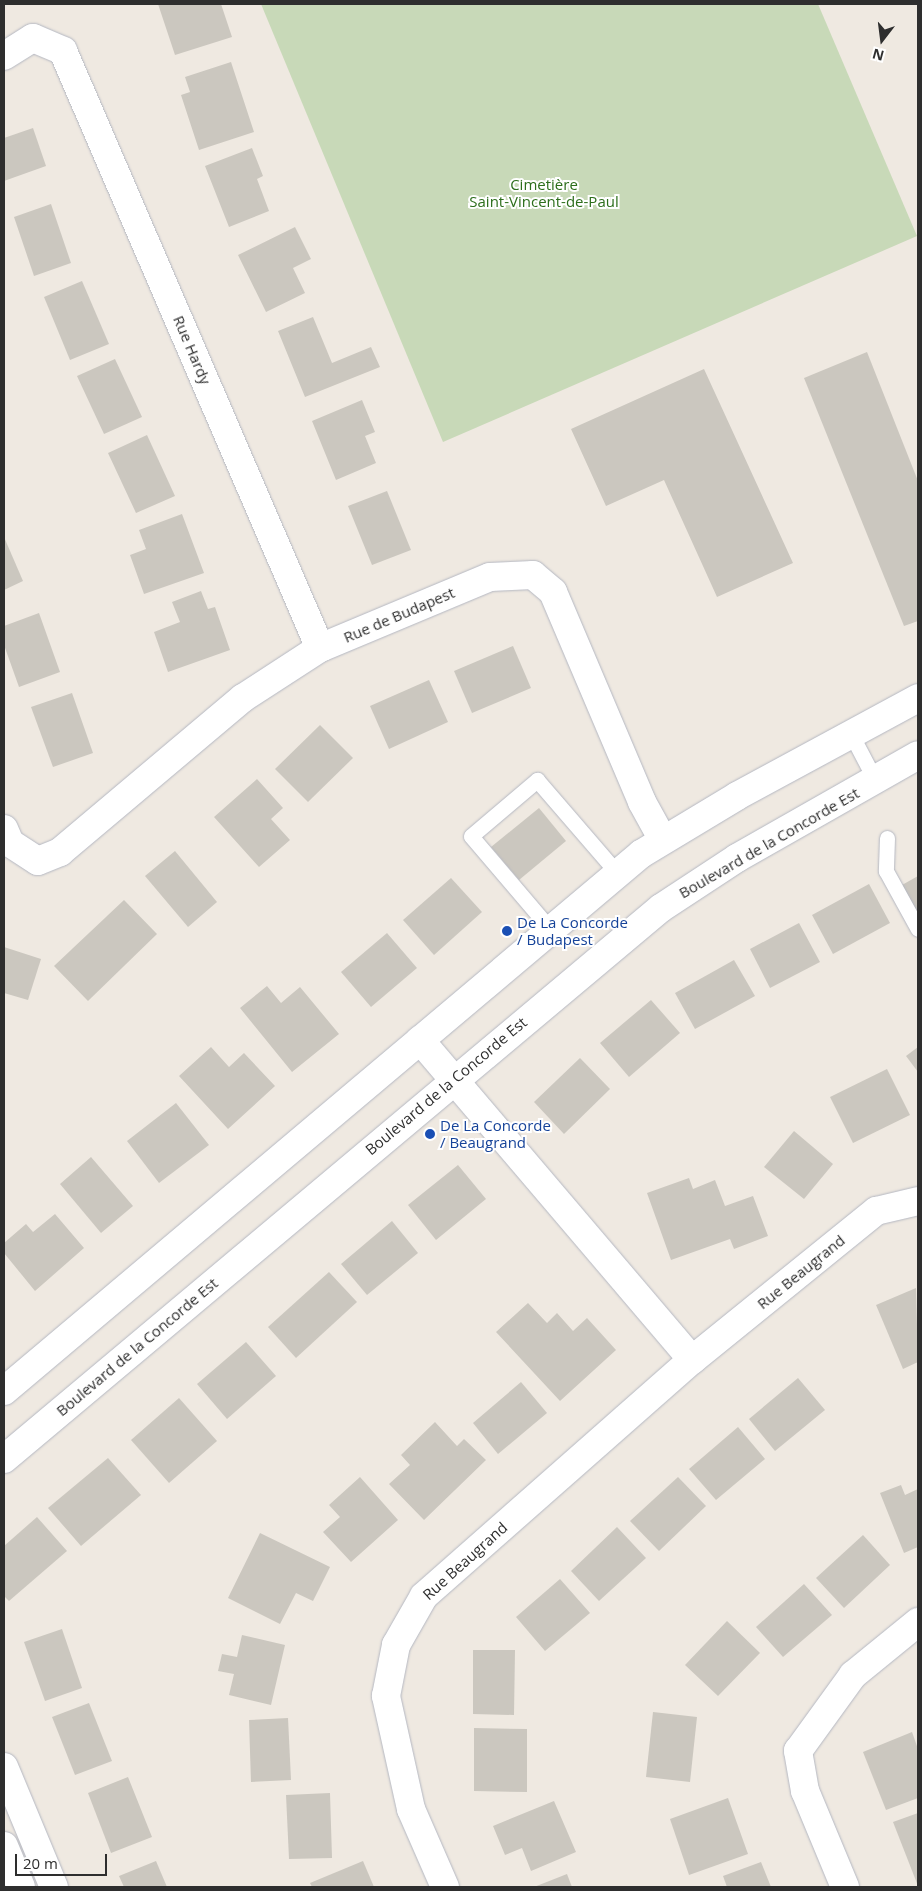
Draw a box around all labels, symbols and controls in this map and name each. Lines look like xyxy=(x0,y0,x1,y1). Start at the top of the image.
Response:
north arrow xyxy=(857,15,907,65)
text: N xyxy=(870,44,886,66)
park label: Cimetière Saint-Vincent-de-Paul xyxy=(469,175,619,210)
street label: Rue Hardy xyxy=(169,313,215,387)
street label: Rue de Budapest xyxy=(341,584,457,646)
street label: Boulevard de la Concorde Est xyxy=(676,784,862,902)
place label: De La Concorde / Budapest xyxy=(517,913,628,948)
marker: De La Concorde / Budapest xyxy=(501,925,513,937)
street label: Boulevard de la Concorde Est xyxy=(362,1013,530,1159)
place label: De La Concorde / Beaugrand xyxy=(440,1116,551,1151)
marker: De La Concorde / Beaugrand xyxy=(424,1128,436,1140)
street label: Rue Beaugrand xyxy=(754,1231,848,1313)
street label: Boulevard de la Concorde Est xyxy=(53,1274,221,1420)
street label: Rue Beaugrand xyxy=(419,1518,511,1604)
scale bar xyxy=(18,1844,110,1876)
text: 20 m xyxy=(23,1853,58,1873)

